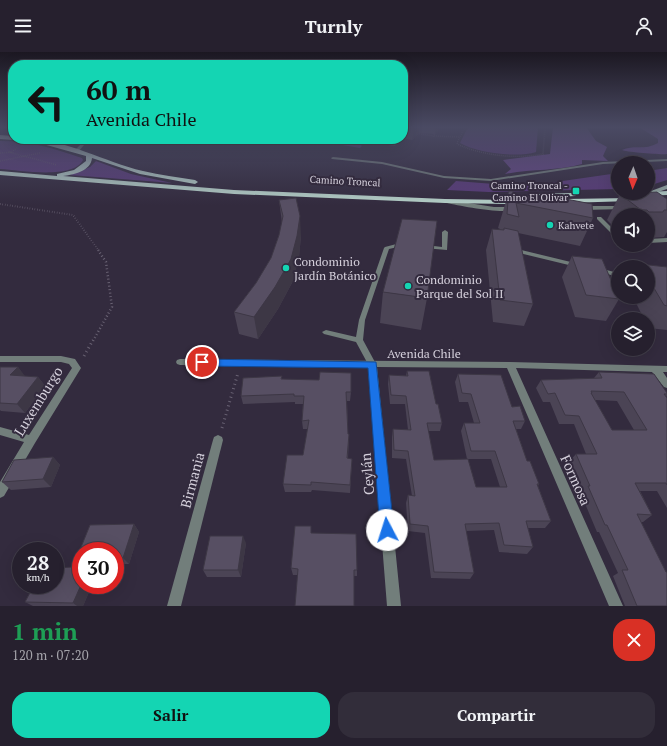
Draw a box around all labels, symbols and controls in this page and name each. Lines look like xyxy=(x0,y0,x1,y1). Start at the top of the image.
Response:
text: Turnly xyxy=(305,14,362,38)
icon: menu xyxy=(12,15,34,37)
icon: person xyxy=(633,15,655,37)
text: 60 m xyxy=(86,71,151,108)
icon: left xyxy=(20,76,72,128)
text: Avenida Chile xyxy=(86,107,196,131)
north arrow xyxy=(611,156,655,200)
map controls xyxy=(611,156,655,356)
street label: Camino Troncal xyxy=(309,173,381,189)
place label: Camino Troncal - Camino El Olivar xyxy=(491,179,568,204)
marker: Camino Troncal - Camino El Olivar xyxy=(571,186,581,196)
button: sound xyxy=(611,208,655,252)
place label: Kahvete xyxy=(558,219,594,232)
marker: Kahvete xyxy=(545,220,555,230)
place label: Condominio Jardín Botánico xyxy=(294,254,377,283)
button: search xyxy=(611,260,655,304)
marker: Condominio Jardín Botánico xyxy=(281,263,291,273)
place label: Condominio Parque del Sol II xyxy=(416,272,504,301)
marker: Condominio Parque del Sol II xyxy=(403,281,413,291)
button: layers xyxy=(611,312,655,356)
pin xyxy=(185,345,219,379)
street label: Avenida Chile xyxy=(387,346,461,361)
icon: arrive xyxy=(191,351,213,373)
street label: Luxemburgo xyxy=(9,363,67,439)
street label: Birmania xyxy=(175,450,209,510)
street label: Ceylán xyxy=(356,452,378,496)
street label: Formosa xyxy=(556,452,596,508)
position arrow xyxy=(366,509,408,551)
speed limit sign: 30 xyxy=(72,542,124,594)
text: 28 xyxy=(27,549,49,576)
text: km/h xyxy=(26,571,50,584)
text: 1 min xyxy=(12,615,78,647)
button: close xyxy=(613,619,655,661)
text: 120 m · 07:20 xyxy=(12,646,89,664)
button: Salir xyxy=(12,692,330,738)
button: Compartir xyxy=(338,692,655,738)

